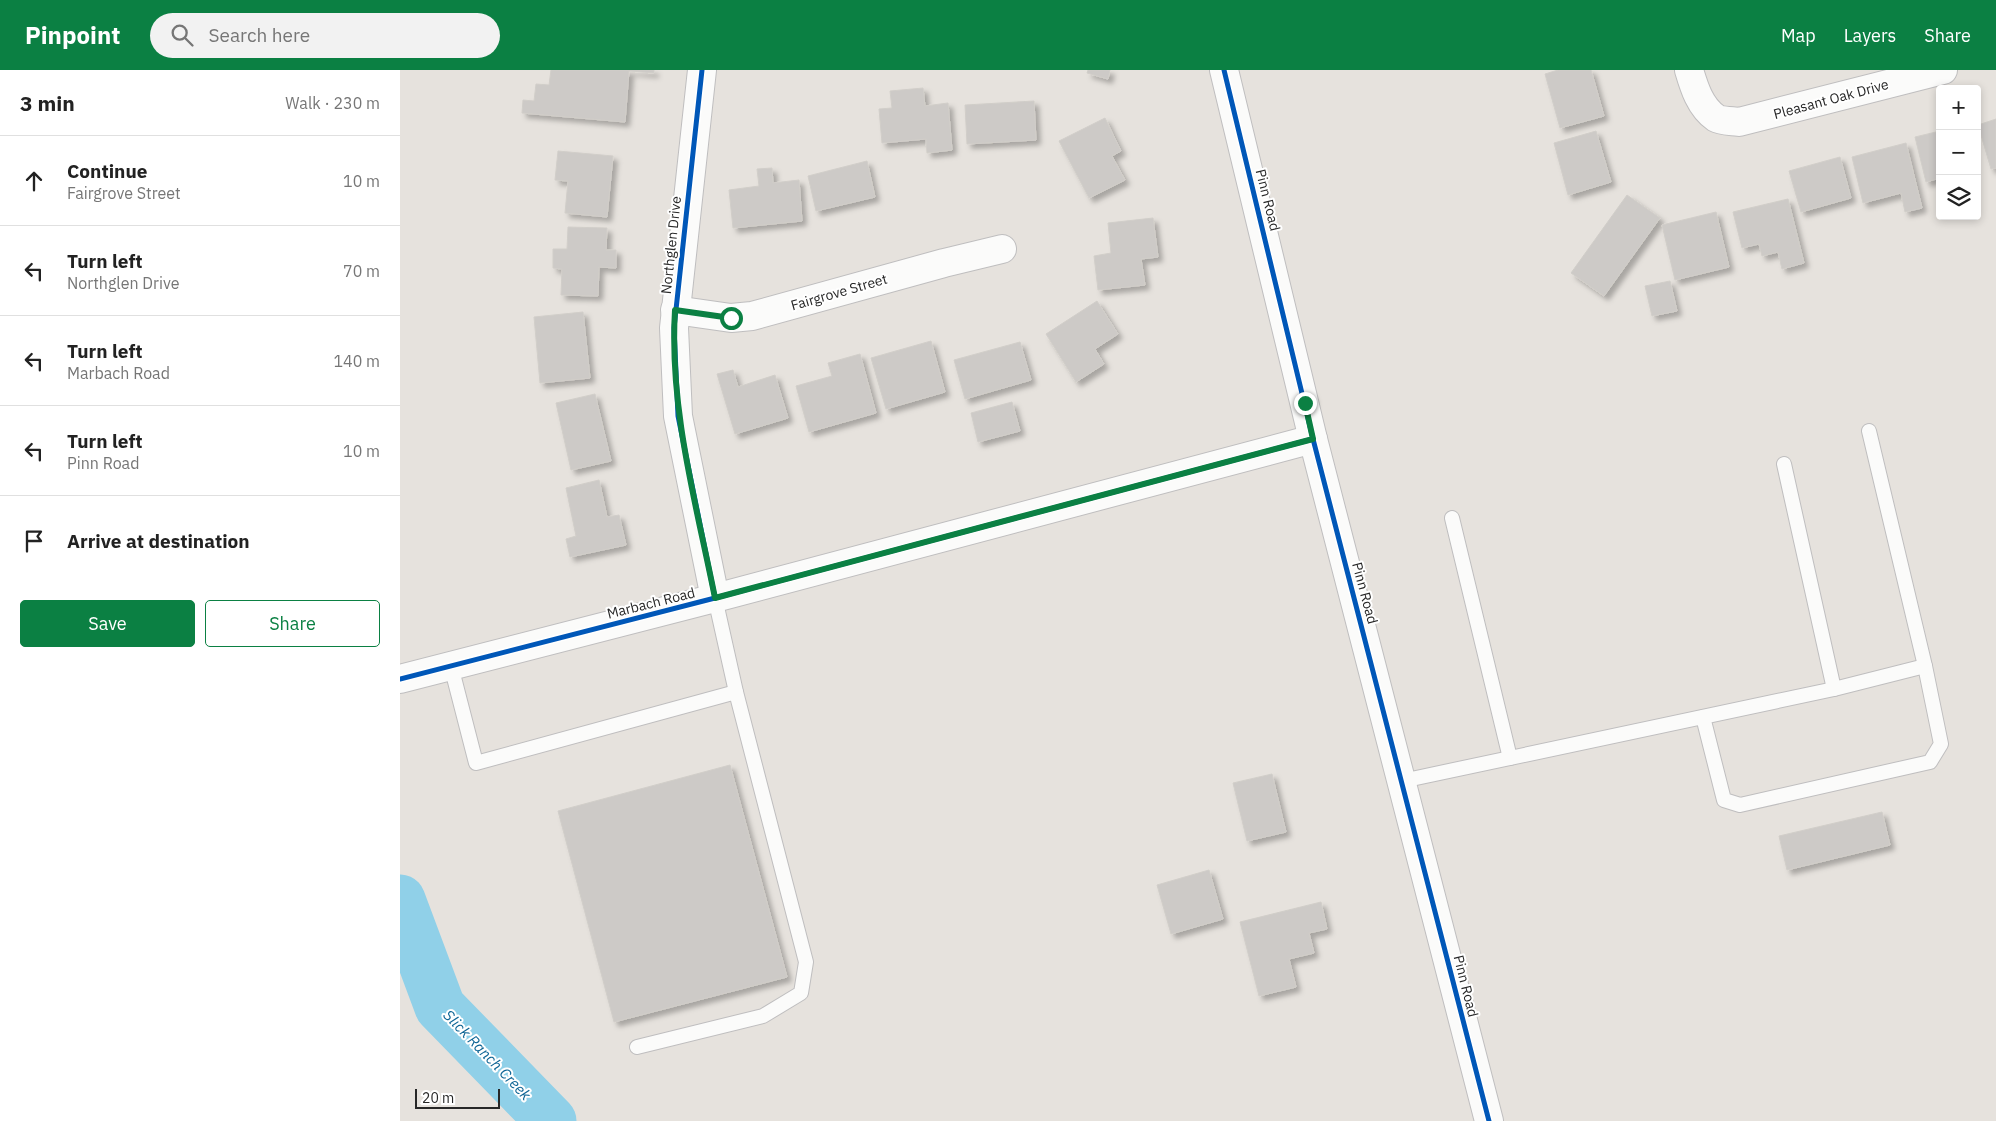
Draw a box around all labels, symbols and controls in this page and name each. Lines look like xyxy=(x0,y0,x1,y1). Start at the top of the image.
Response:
search box xyxy=(150,13,500,58)
text: Pinpoint xyxy=(25,19,120,51)
icon: search xyxy=(168,21,196,49)
text: Search here xyxy=(208,23,310,47)
text: Map xyxy=(1781,24,1816,47)
text: Layers xyxy=(1844,24,1896,47)
text: Share xyxy=(1924,24,1971,47)
street label: Pleasant Oak Drive xyxy=(1771,75,1891,123)
map controls xyxy=(1936,85,1981,220)
button: + xyxy=(1936,85,1981,130)
text: 3 min xyxy=(20,89,75,117)
text: Walk · 230 m xyxy=(285,93,380,113)
button: − xyxy=(1936,130,1981,175)
text: Continue xyxy=(67,159,147,183)
icon: ahead xyxy=(20,167,48,195)
street label: Pinn Road xyxy=(1252,167,1284,233)
text: 10 m xyxy=(343,171,380,191)
button: layers xyxy=(1936,175,1981,220)
text: Fairgrove Street xyxy=(67,183,181,203)
street label: Northglen Drive xyxy=(657,195,685,295)
text: Turn left xyxy=(67,249,143,273)
icon: left xyxy=(20,257,48,285)
text: 70 m xyxy=(343,261,380,281)
street label: Fairgrove Street xyxy=(789,270,889,314)
text: Northglen Drive xyxy=(67,273,180,293)
route start xyxy=(720,307,743,330)
text: Turn left xyxy=(67,339,143,363)
icon: left xyxy=(20,347,48,375)
text: 140 m xyxy=(333,351,380,371)
text: Marbach Road xyxy=(67,363,170,383)
route end xyxy=(1294,392,1317,415)
text: Turn left xyxy=(67,429,143,453)
icon: left xyxy=(20,437,48,465)
text: 10 m xyxy=(343,441,380,461)
text: Pinn Road xyxy=(67,453,139,473)
icon: arrive xyxy=(20,527,48,555)
text: Arrive at destination xyxy=(67,529,250,553)
street label: Pinn Road xyxy=(1348,560,1382,626)
street label: Marbach Road xyxy=(605,583,697,623)
button: Save xyxy=(20,600,195,647)
button: Share xyxy=(205,600,380,647)
street label: Pinn Road xyxy=(1450,953,1482,1019)
water label: Slick Ranch Creek xyxy=(439,1006,535,1104)
scale bar xyxy=(415,1086,500,1109)
text: 20 m xyxy=(422,1089,454,1107)

